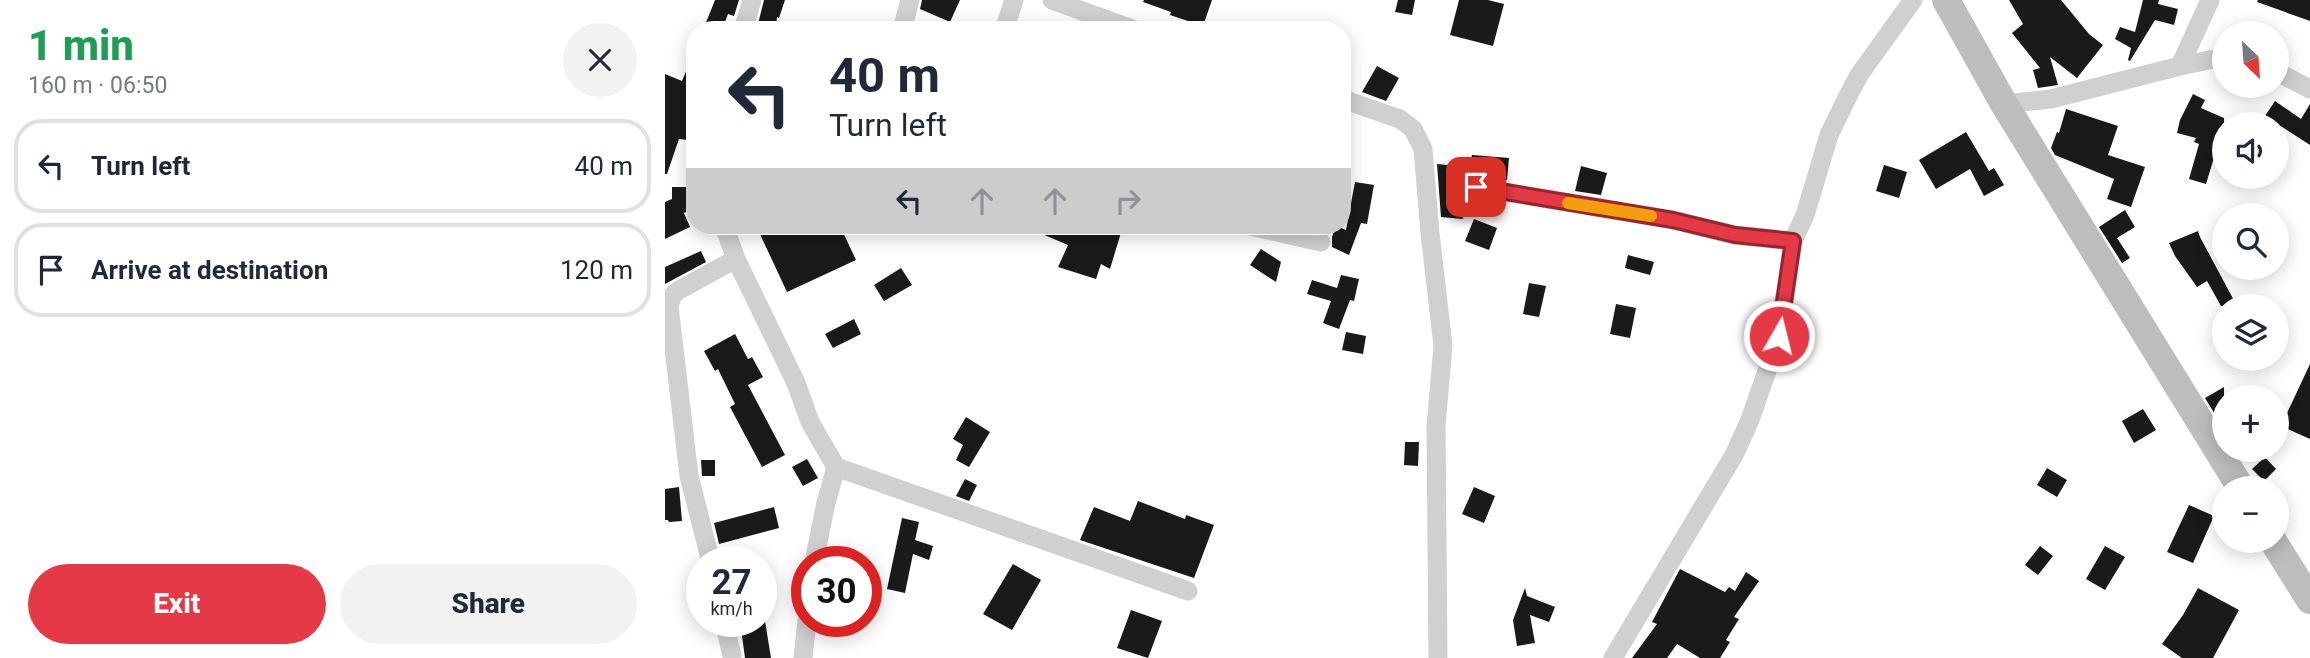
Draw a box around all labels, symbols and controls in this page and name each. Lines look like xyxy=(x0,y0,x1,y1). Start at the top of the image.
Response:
text: 1 min xyxy=(28,21,134,70)
north arrow xyxy=(2212,21,2289,98)
map controls xyxy=(2212,21,2289,553)
button: close xyxy=(563,23,637,97)
text: 40 m xyxy=(829,47,940,104)
icon: left xyxy=(714,49,805,140)
text: 160 m · 06:50 xyxy=(28,72,167,99)
text: Turn left xyxy=(829,106,947,144)
button: sound xyxy=(2212,112,2289,189)
icon: left xyxy=(32,147,70,185)
text: Turn left xyxy=(91,151,190,181)
text: 40 m xyxy=(575,151,633,181)
pin xyxy=(1446,157,1506,217)
icon: arrive xyxy=(1457,168,1495,206)
icon: left xyxy=(890,182,928,220)
icon: ahead xyxy=(963,182,1001,220)
icon: ahead xyxy=(1036,182,1074,220)
icon: right xyxy=(1109,182,1147,220)
button: search xyxy=(2212,203,2289,280)
icon: arrive xyxy=(32,251,70,289)
text: Arrive at destination xyxy=(91,255,328,285)
text: 120 m xyxy=(560,255,633,285)
button: layers xyxy=(2212,294,2289,371)
position arrow xyxy=(1742,299,1816,373)
button: + xyxy=(2212,385,2289,462)
button: − xyxy=(2212,476,2289,553)
speed limit sign: 30 xyxy=(791,546,882,637)
text: 27 xyxy=(711,562,752,603)
button: Exit xyxy=(28,564,326,644)
button: Share xyxy=(340,564,637,644)
text: km/h xyxy=(710,598,753,619)

